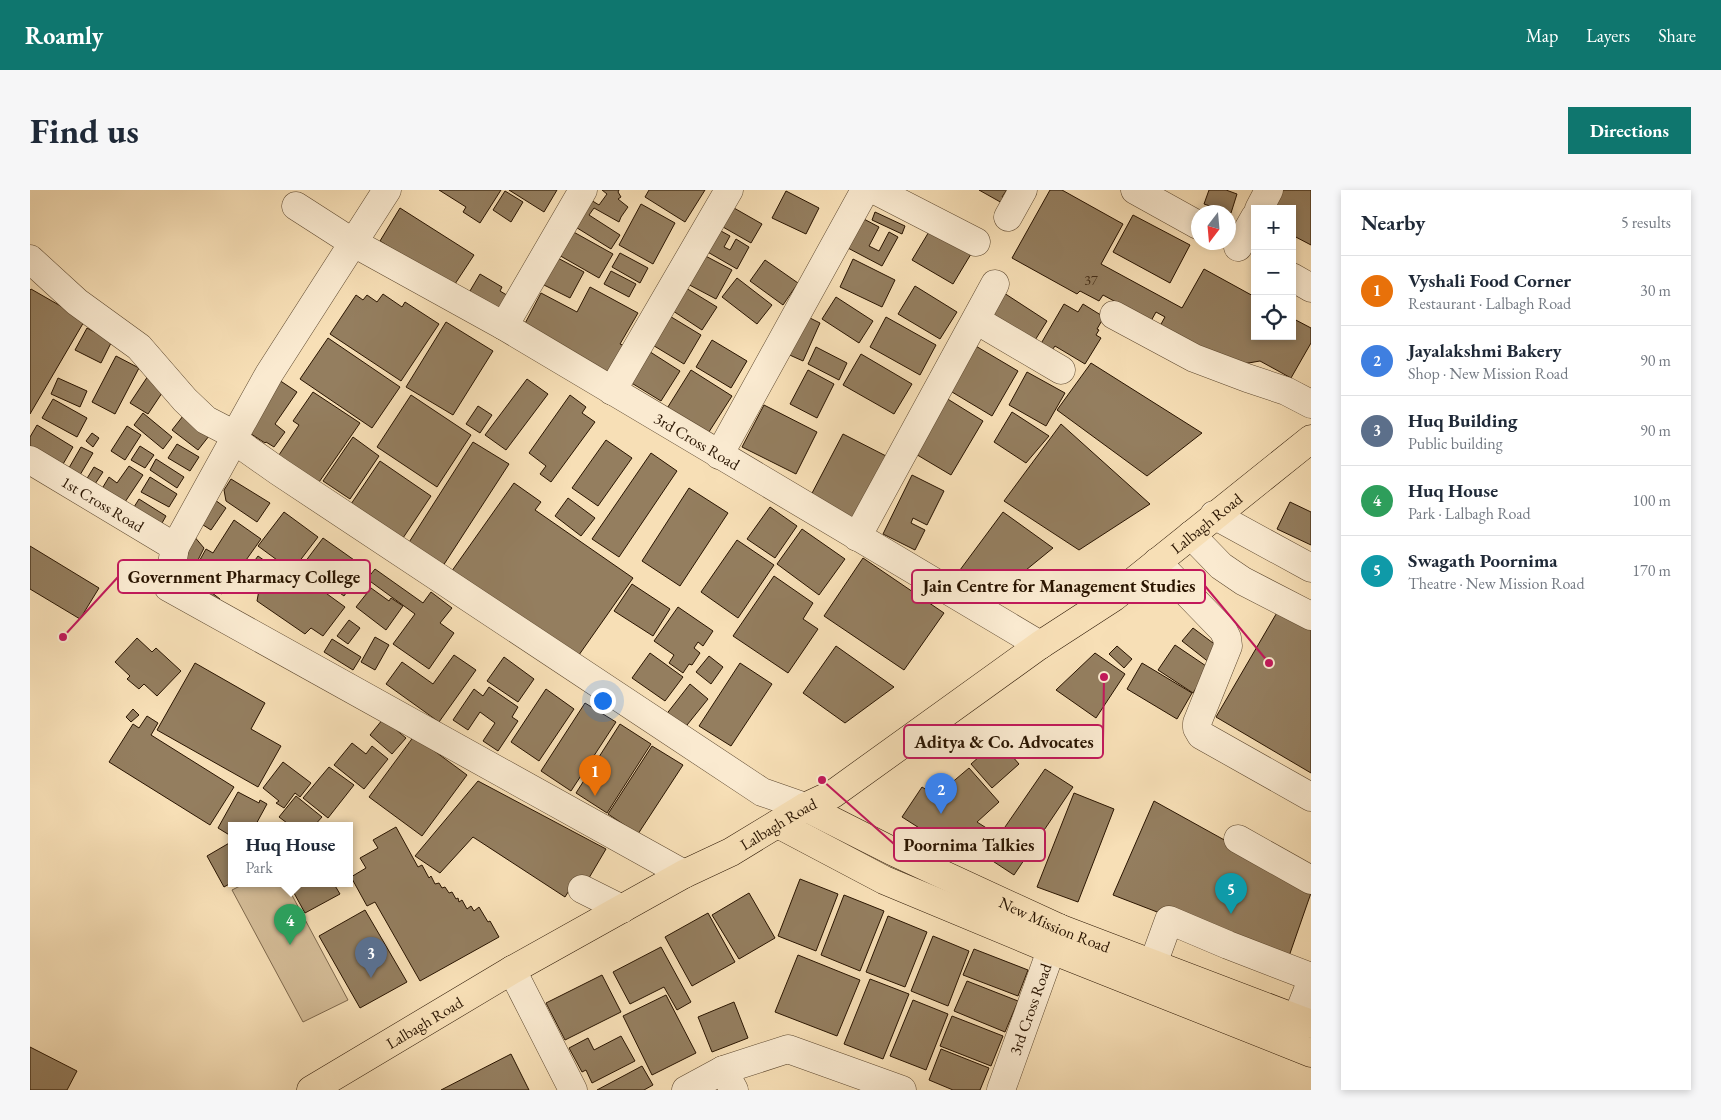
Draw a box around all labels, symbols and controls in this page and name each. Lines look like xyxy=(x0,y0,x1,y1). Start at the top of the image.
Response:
text: Roamly xyxy=(25,20,103,51)
text: Map xyxy=(1526,24,1558,47)
text: Layers xyxy=(1586,24,1630,47)
text: Share xyxy=(1658,24,1696,47)
button: Directions xyxy=(1568,107,1691,154)
text: Find us xyxy=(30,108,139,153)
north arrow xyxy=(1191,205,1236,250)
map controls xyxy=(1251,205,1296,340)
button: + xyxy=(1251,205,1296,250)
text: Nearby xyxy=(1361,209,1425,236)
text: 5 results xyxy=(1621,212,1671,233)
button: − xyxy=(1251,250,1296,295)
text: Vyshali Food Corner xyxy=(1408,268,1571,293)
house number: 37 xyxy=(1084,271,1098,289)
text: 1 xyxy=(1373,280,1381,301)
text: 30 m xyxy=(1640,280,1671,301)
text: Restaurant · Lalbagh Road xyxy=(1408,293,1571,314)
button: locate xyxy=(1251,295,1296,340)
text: Jayalakshmi Bakery xyxy=(1408,338,1562,363)
text: 2 xyxy=(1373,350,1381,371)
text: 90 m xyxy=(1640,350,1671,371)
text: Shop · New Mission Road xyxy=(1408,363,1568,384)
street label: 3rd Cross Road xyxy=(650,407,745,475)
text: Huq Building xyxy=(1408,408,1518,433)
text: 3 xyxy=(1373,420,1381,441)
text: 90 m xyxy=(1640,420,1671,441)
text: Public building xyxy=(1408,433,1503,454)
street label: 1st Cross Road xyxy=(58,471,149,537)
text: Huq House xyxy=(1408,478,1498,503)
street label: Lalbagh Road xyxy=(1166,487,1247,558)
text: 4 xyxy=(1373,490,1381,511)
text: 100 m xyxy=(1632,490,1671,511)
text: Park · Lalbagh Road xyxy=(1408,503,1531,524)
text: Swagath Poornima xyxy=(1408,548,1558,573)
callout: Government Pharmacy College xyxy=(118,560,370,593)
text: 5 xyxy=(1373,560,1381,581)
text: 170 m xyxy=(1632,560,1671,581)
text: Government Pharmacy College xyxy=(128,565,361,588)
callout: Jain Centre for Management Studies xyxy=(912,570,1205,603)
text: Theatre · New Mission Road xyxy=(1408,573,1585,594)
text: Jain Centre for Management Studies xyxy=(921,574,1195,597)
your location xyxy=(590,688,616,714)
callout: Aditya & Co. Advocates xyxy=(904,725,1103,758)
text: Aditya & Co. Advocates xyxy=(913,730,1094,753)
pin: 1 xyxy=(579,755,611,796)
pin: 2 xyxy=(925,773,957,814)
street label: Lalbagh Road xyxy=(736,792,821,855)
popup xyxy=(228,822,353,887)
callout: Poornima Talkies xyxy=(894,828,1045,861)
text: Huq House xyxy=(245,832,336,857)
text: Poornima Talkies xyxy=(904,833,1034,856)
text: Park xyxy=(245,857,273,878)
pin: 5 xyxy=(1215,873,1247,914)
street label: New Mission Road xyxy=(996,891,1114,957)
pin: 4 xyxy=(274,904,306,945)
pin: 3 xyxy=(355,937,387,978)
street label: 3rd Cross Road xyxy=(1004,959,1056,1058)
street label: Lalbagh Road xyxy=(382,991,467,1053)

